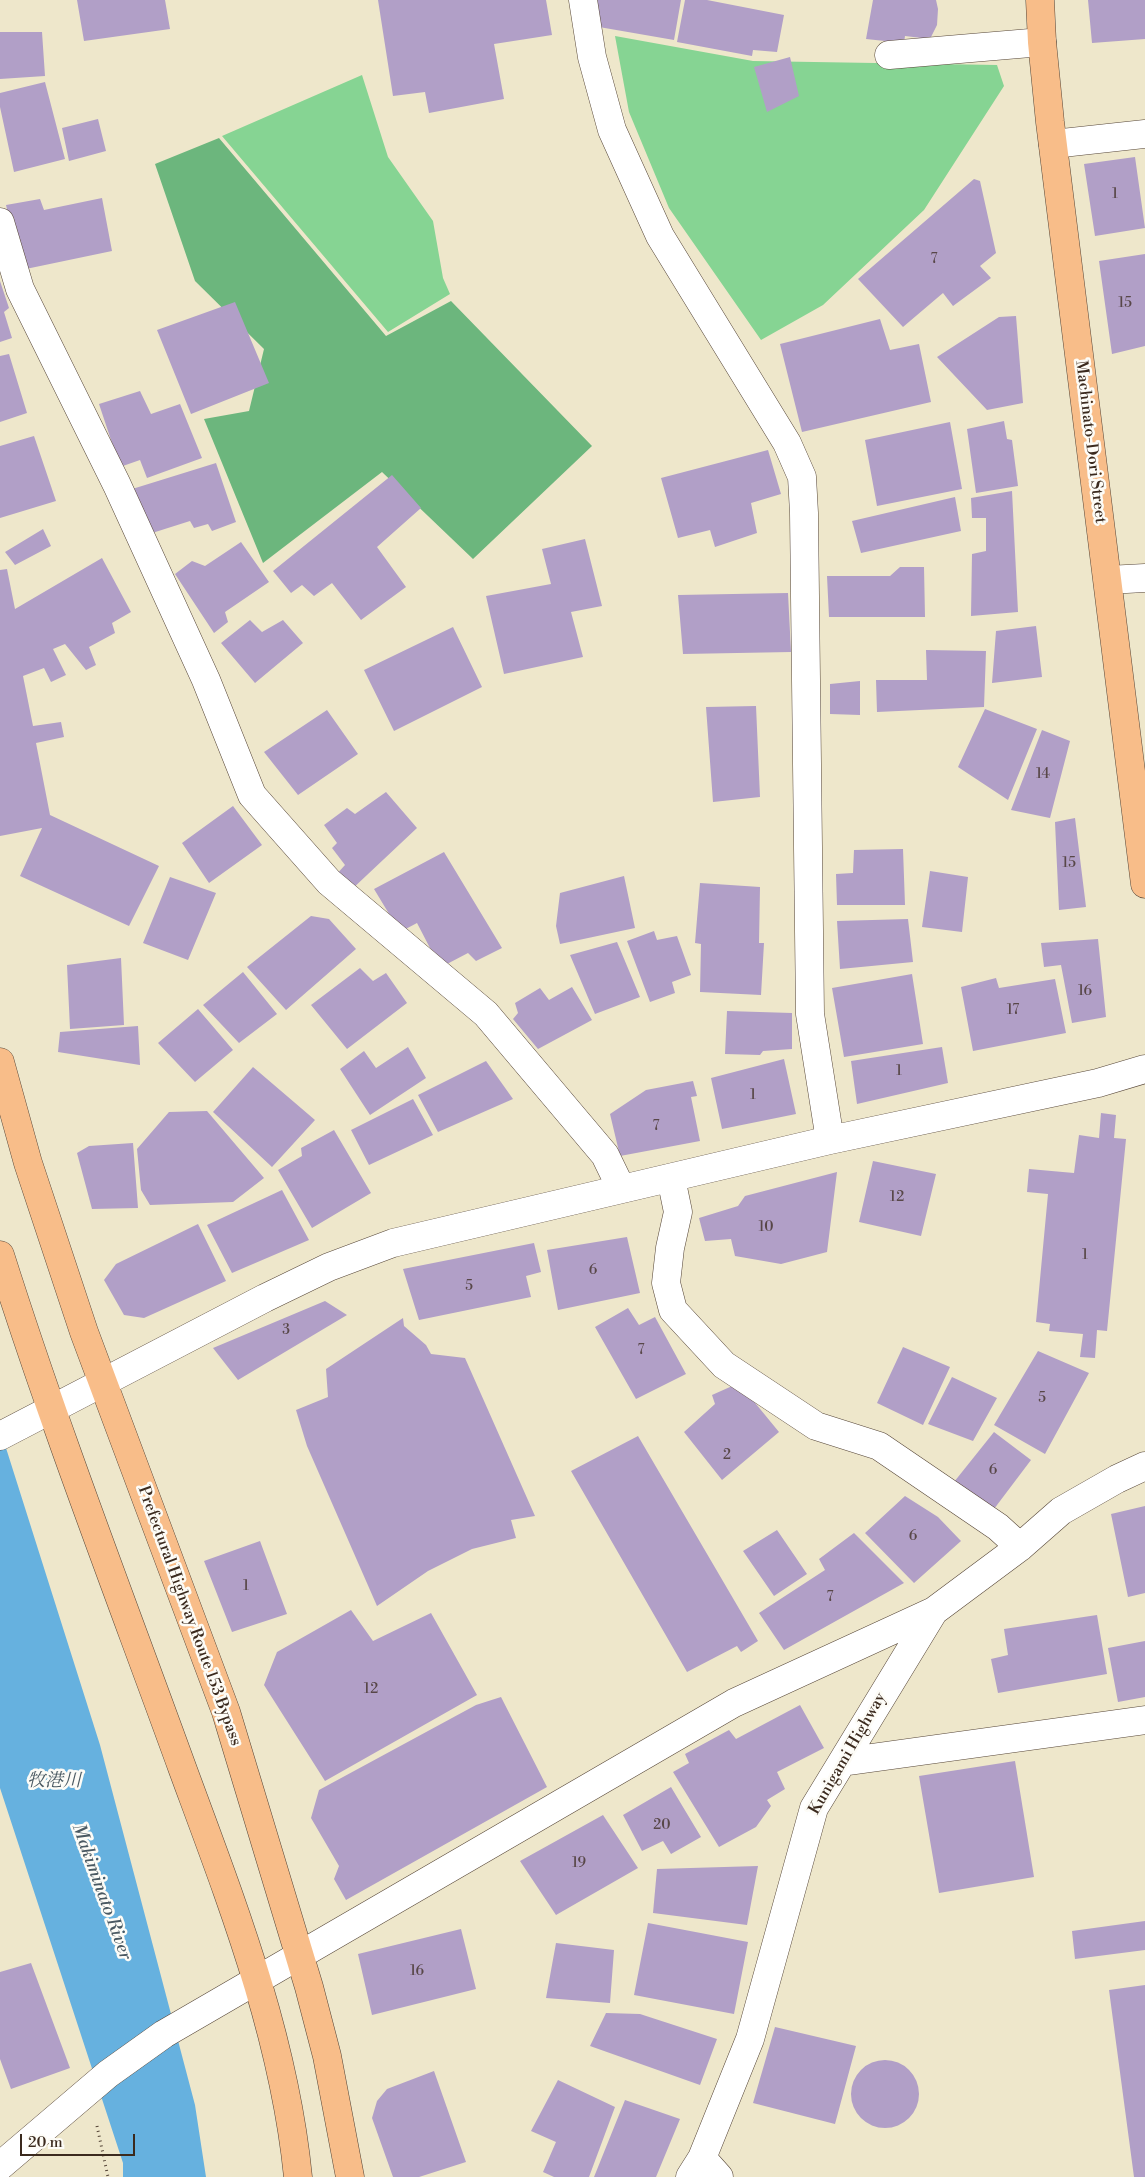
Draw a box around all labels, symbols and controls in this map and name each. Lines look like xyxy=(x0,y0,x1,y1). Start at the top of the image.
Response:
house number: 1 xyxy=(1112,187,1118,203)
house number: 7 xyxy=(930,252,938,268)
house number: 15 xyxy=(1118,296,1132,312)
street label: Machinato-Dori Street xyxy=(1070,359,1110,525)
house number: 14 xyxy=(1036,767,1050,783)
house number: 15 xyxy=(1062,856,1076,872)
house number: 16 xyxy=(1078,984,1092,1000)
house number: 17 xyxy=(1007,1003,1019,1019)
house number: 1 xyxy=(896,1064,902,1080)
house number: 1 xyxy=(750,1088,756,1104)
house number: 7 xyxy=(652,1119,660,1135)
house number: 12 xyxy=(890,1190,904,1206)
house number: 10 xyxy=(759,1220,773,1236)
house number: 1 xyxy=(1082,1248,1088,1264)
house number: 6 xyxy=(589,1263,597,1279)
house number: 5 xyxy=(465,1279,473,1295)
house number: 3 xyxy=(282,1323,290,1339)
house number: 7 xyxy=(637,1343,645,1359)
house number: 5 xyxy=(1038,1391,1046,1407)
house number: 2 xyxy=(723,1448,731,1464)
house number: 6 xyxy=(989,1463,997,1479)
street label: Prefectural Highway Route 153 Bypass xyxy=(133,1484,245,1748)
house number: 6 xyxy=(909,1529,917,1545)
house number: 1 xyxy=(243,1579,249,1595)
house number: 7 xyxy=(826,1590,834,1606)
house number: 12 xyxy=(364,1682,378,1698)
street label: Kunigami Highway xyxy=(805,1690,891,1818)
water label: 牧港川 xyxy=(27,1771,81,1793)
house number: 20 xyxy=(653,1818,671,1834)
water label: Makiminato River xyxy=(66,1821,136,1963)
house number: 19 xyxy=(572,1856,586,1872)
house number: 16 xyxy=(410,1964,424,1980)
scale bar xyxy=(22,2124,138,2156)
text: 20 m xyxy=(28,2133,63,2152)

